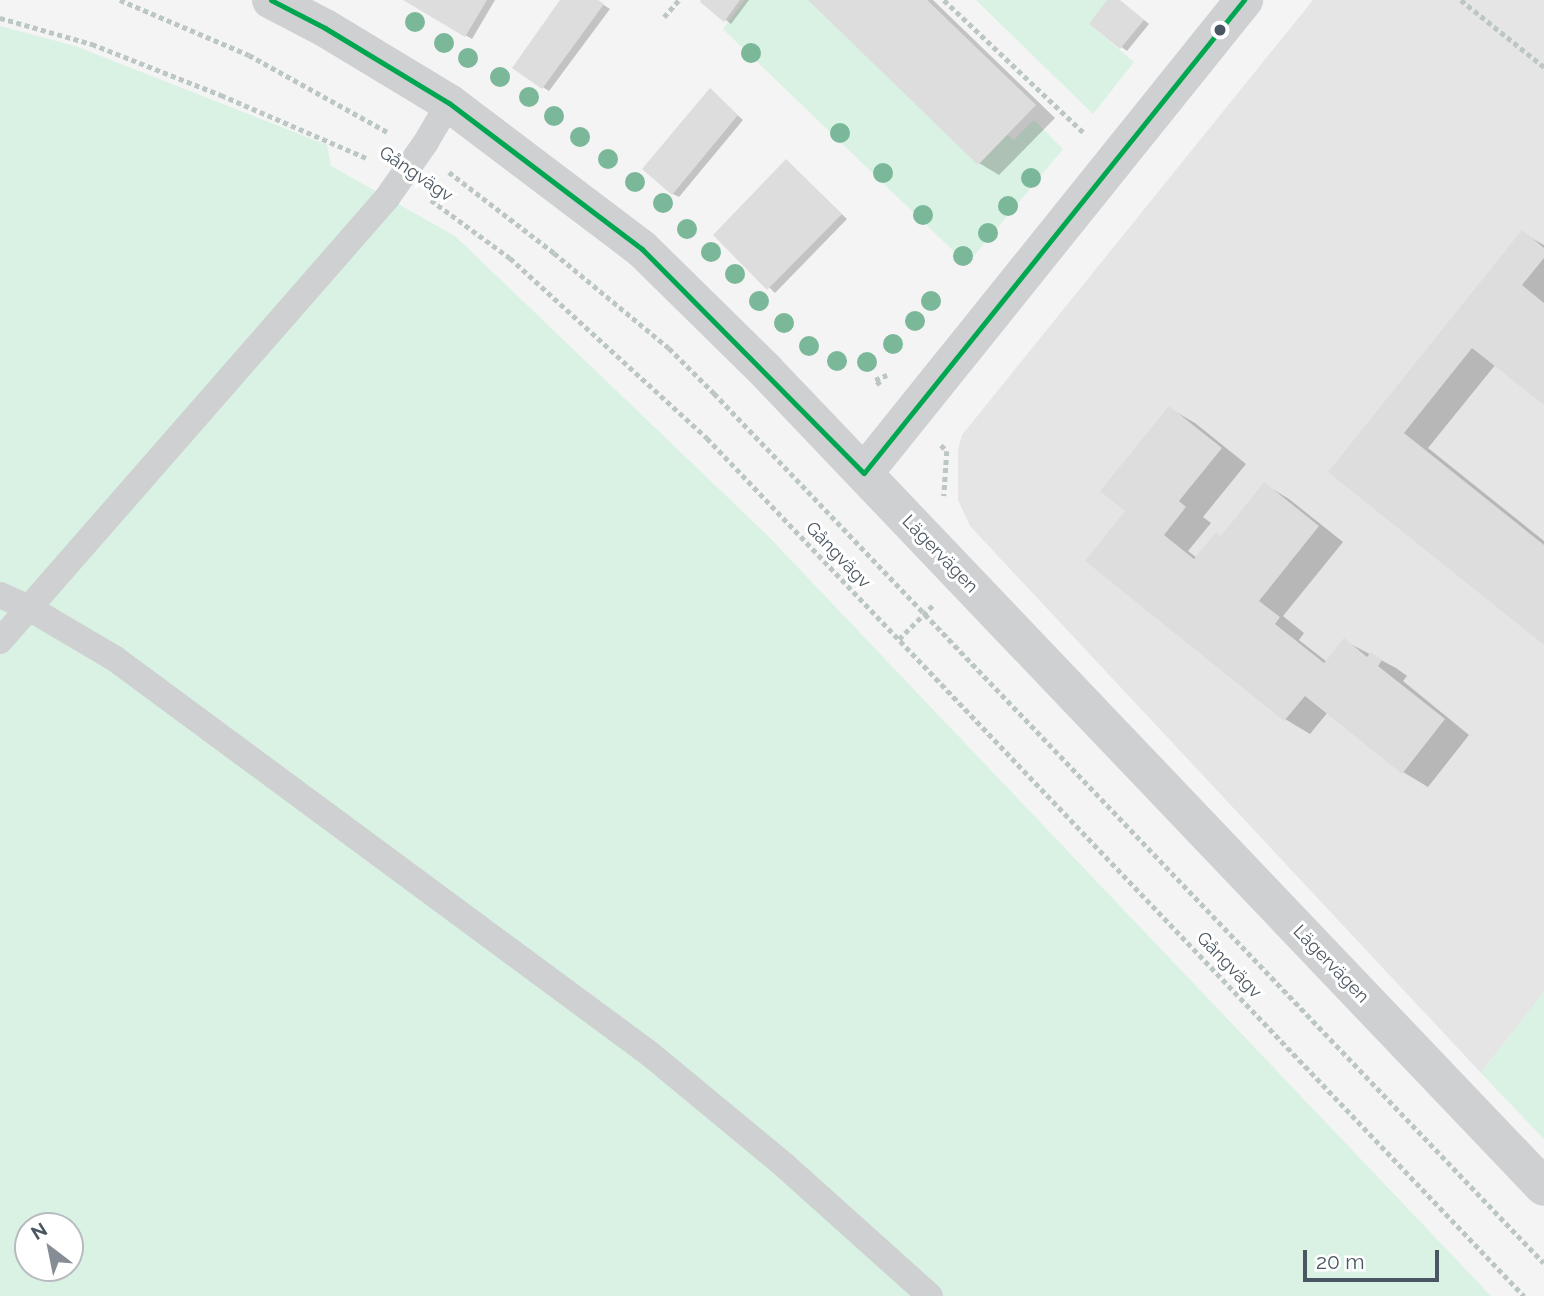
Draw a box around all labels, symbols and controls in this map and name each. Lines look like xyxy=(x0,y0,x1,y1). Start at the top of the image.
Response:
unlabelled marker xyxy=(1213,23,1227,37)
street label: Gångvägv xyxy=(375,142,457,206)
street label: Lägervägen xyxy=(898,511,982,597)
street label: Gångvägv xyxy=(801,517,875,593)
street label: Lägervägen xyxy=(1289,921,1373,1007)
street label: Gångvägv xyxy=(1192,927,1266,1003)
north arrow xyxy=(14,1212,84,1282)
text: N xyxy=(27,1218,51,1244)
scale bar xyxy=(1306,1236,1442,1280)
text: 20 m xyxy=(1316,1249,1364,1274)

